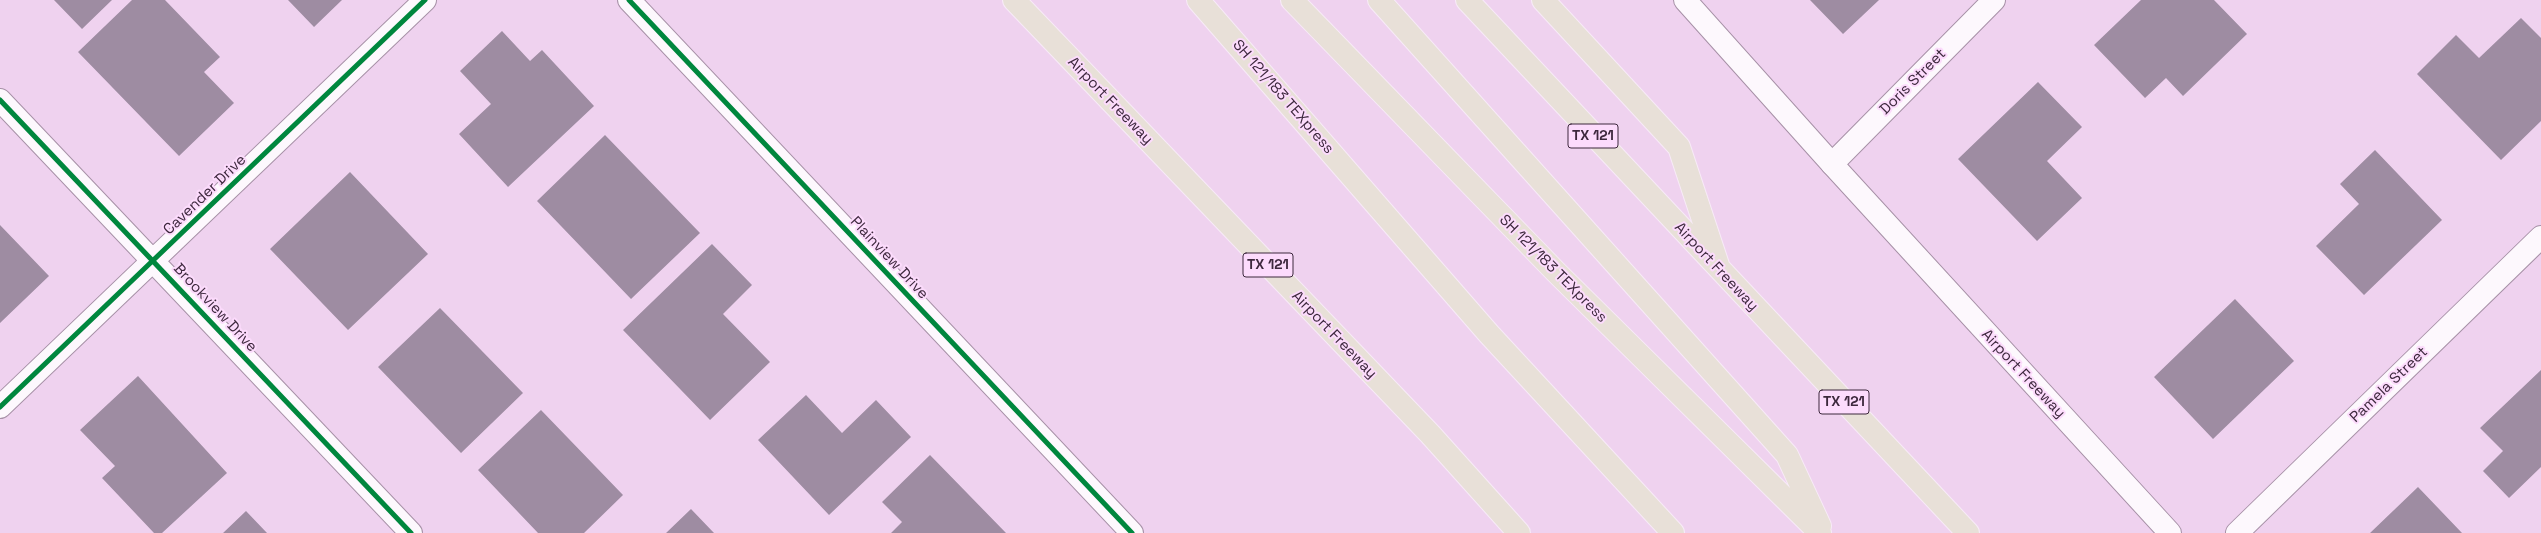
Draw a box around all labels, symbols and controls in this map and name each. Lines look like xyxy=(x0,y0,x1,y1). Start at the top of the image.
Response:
street label: SH 121/183 TEXpress xyxy=(1229,36,1337,158)
street label: Doris Street xyxy=(1876,45,1950,119)
street label: Airport Freeway xyxy=(1064,53,1156,149)
road number: TX 121 xyxy=(1568,124,1618,148)
street label: Cavender Drive xyxy=(160,151,250,239)
street label: SH 121/183 TEXpress xyxy=(1495,211,1611,327)
street label: Plainview Drive xyxy=(846,213,932,303)
street label: Airport Freeway xyxy=(1670,219,1762,315)
road number: TX 121 xyxy=(1243,253,1293,277)
street label: Brookview Drive xyxy=(169,260,261,356)
street label: Airport Freeway xyxy=(1288,287,1380,383)
street label: Airport Freeway xyxy=(1977,326,2069,422)
street label: Pamela Street xyxy=(2346,343,2432,427)
road number: TX 121 xyxy=(1819,390,1869,414)

